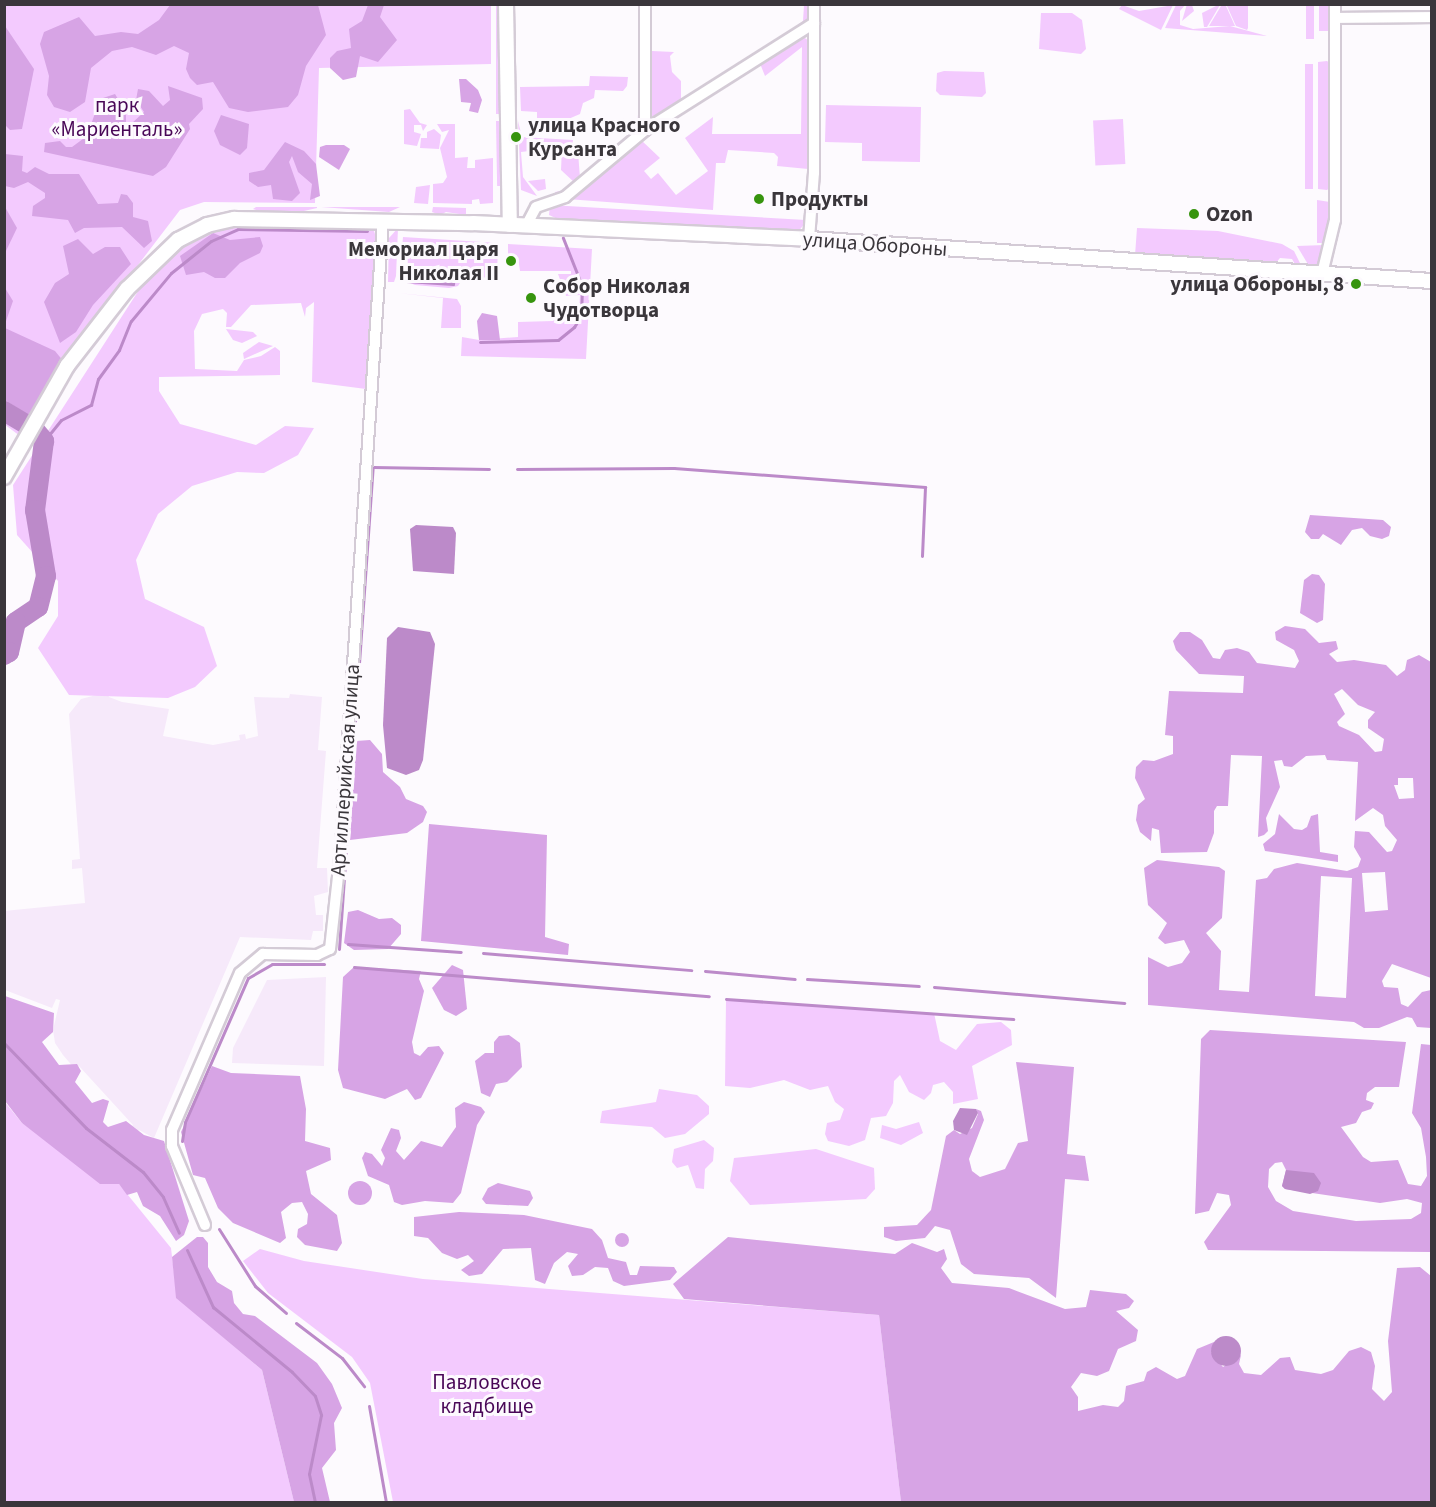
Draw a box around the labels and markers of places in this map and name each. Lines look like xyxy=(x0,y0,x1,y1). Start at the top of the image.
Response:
place label: улица Красного Курсанта xyxy=(528,112,680,162)
marker: улица Красного Курсанта xyxy=(509,130,523,144)
place label: Продукты xyxy=(771,186,868,212)
marker: Продукты xyxy=(752,192,766,206)
place label: Ozon xyxy=(1206,201,1253,227)
marker: Ozon xyxy=(1187,207,1201,221)
place label: Мемориал царя Николая II xyxy=(348,236,499,286)
marker: Мемориал царя Николая II xyxy=(504,254,518,268)
place label: улица Обороны, 8 xyxy=(1170,271,1344,297)
place label: Собор Николая Чудотворца xyxy=(543,273,690,323)
marker: улица Обороны, 8 xyxy=(1349,277,1363,291)
marker: Собор Николая Чудотворца xyxy=(524,291,538,305)

